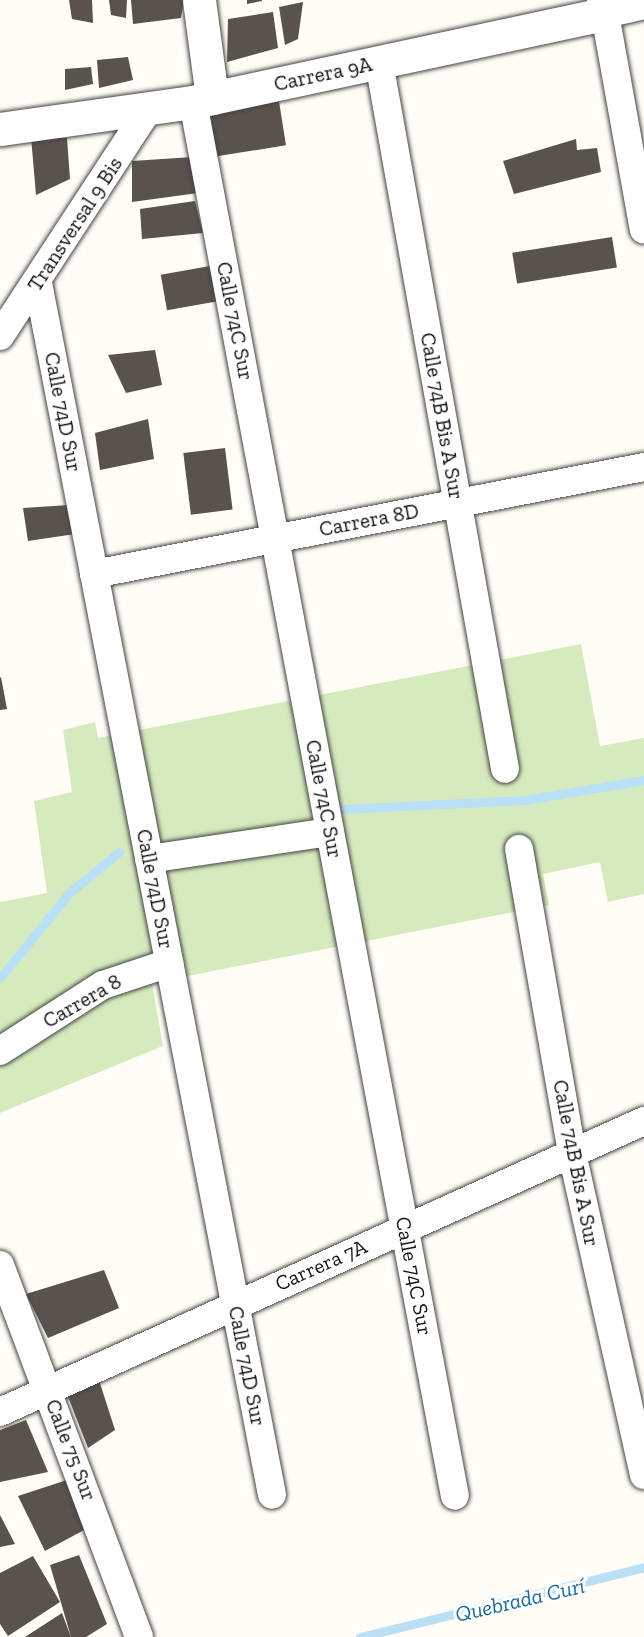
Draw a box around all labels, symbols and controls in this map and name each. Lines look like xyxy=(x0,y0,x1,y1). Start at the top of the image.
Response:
street label: Carrera 9A xyxy=(272,51,374,97)
street label: Transversal 9 Bis xyxy=(22,152,128,296)
street label: Calle 74C Sur xyxy=(211,260,259,382)
street label: Calle 74B Bis A Sur xyxy=(415,330,469,502)
street label: Calle 74D Sur xyxy=(39,350,87,474)
street label: Carrera 8D xyxy=(317,498,421,542)
street label: Calle 74C Sur xyxy=(300,738,348,860)
street label: Calle 74D Sur xyxy=(131,827,179,951)
street label: Carrera 8 xyxy=(38,969,126,1033)
street label: Calle 74B Bis A Sur xyxy=(547,1077,605,1249)
street label: Calle 74C Sur xyxy=(390,1215,438,1337)
street label: Carrera 7A xyxy=(271,1234,371,1296)
street label: Calle 74D Sur xyxy=(223,1304,271,1428)
street label: Calle 75 Sur xyxy=(40,1396,102,1504)
water label: Quebrada Curí xyxy=(453,1572,587,1628)

